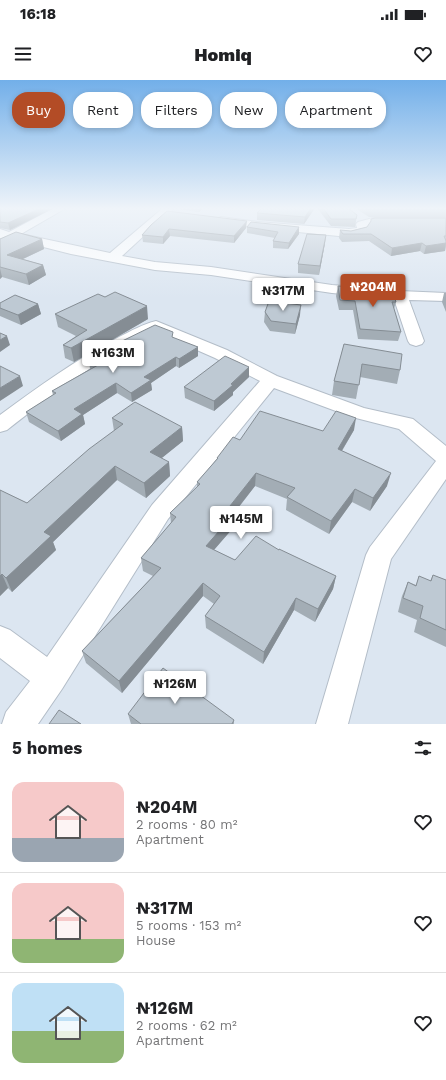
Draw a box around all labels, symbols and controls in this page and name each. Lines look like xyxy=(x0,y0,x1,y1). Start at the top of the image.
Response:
text: 16:18 xyxy=(20,5,56,23)
icon: menu xyxy=(12,43,34,65)
icon: heart xyxy=(412,43,434,65)
text: Homiq xyxy=(194,44,252,65)
chip: Buy xyxy=(12,92,65,128)
chip: Rent xyxy=(73,92,133,128)
chip: Filters xyxy=(141,92,212,128)
chip: New xyxy=(220,92,277,128)
chip: Apartment xyxy=(285,92,386,128)
pin: ₦204M xyxy=(345,274,401,308)
pin: ₦317M xyxy=(255,278,311,312)
text: ₦204M xyxy=(349,279,397,294)
text: ₦317M xyxy=(261,283,305,298)
pin: ₦163M xyxy=(85,340,141,374)
text: ₦163M xyxy=(91,345,135,360)
pin: ₦145M xyxy=(213,506,269,540)
text: ₦145M xyxy=(219,511,263,526)
pin: ₦126M xyxy=(147,671,203,705)
text: ₦126M xyxy=(153,676,197,691)
icon: filters xyxy=(412,737,434,759)
text: 5 homes xyxy=(12,738,82,758)
text: ₦204M xyxy=(136,797,198,817)
icon: home xyxy=(44,798,92,846)
icon: heart xyxy=(412,811,434,833)
text: 2 rooms · 80 m² xyxy=(136,817,237,832)
text: Apartment xyxy=(136,832,204,847)
text: ₦317M xyxy=(136,898,193,918)
icon: home xyxy=(44,899,92,947)
icon: heart xyxy=(412,912,434,934)
text: 5 rooms · 153 m² xyxy=(136,918,241,933)
text: House xyxy=(136,933,176,948)
text: ₦126M xyxy=(136,998,193,1018)
icon: home xyxy=(44,999,92,1047)
icon: heart xyxy=(412,1012,434,1034)
text: 2 rooms · 62 m² xyxy=(136,1018,237,1033)
text: Apartment xyxy=(136,1033,204,1048)

